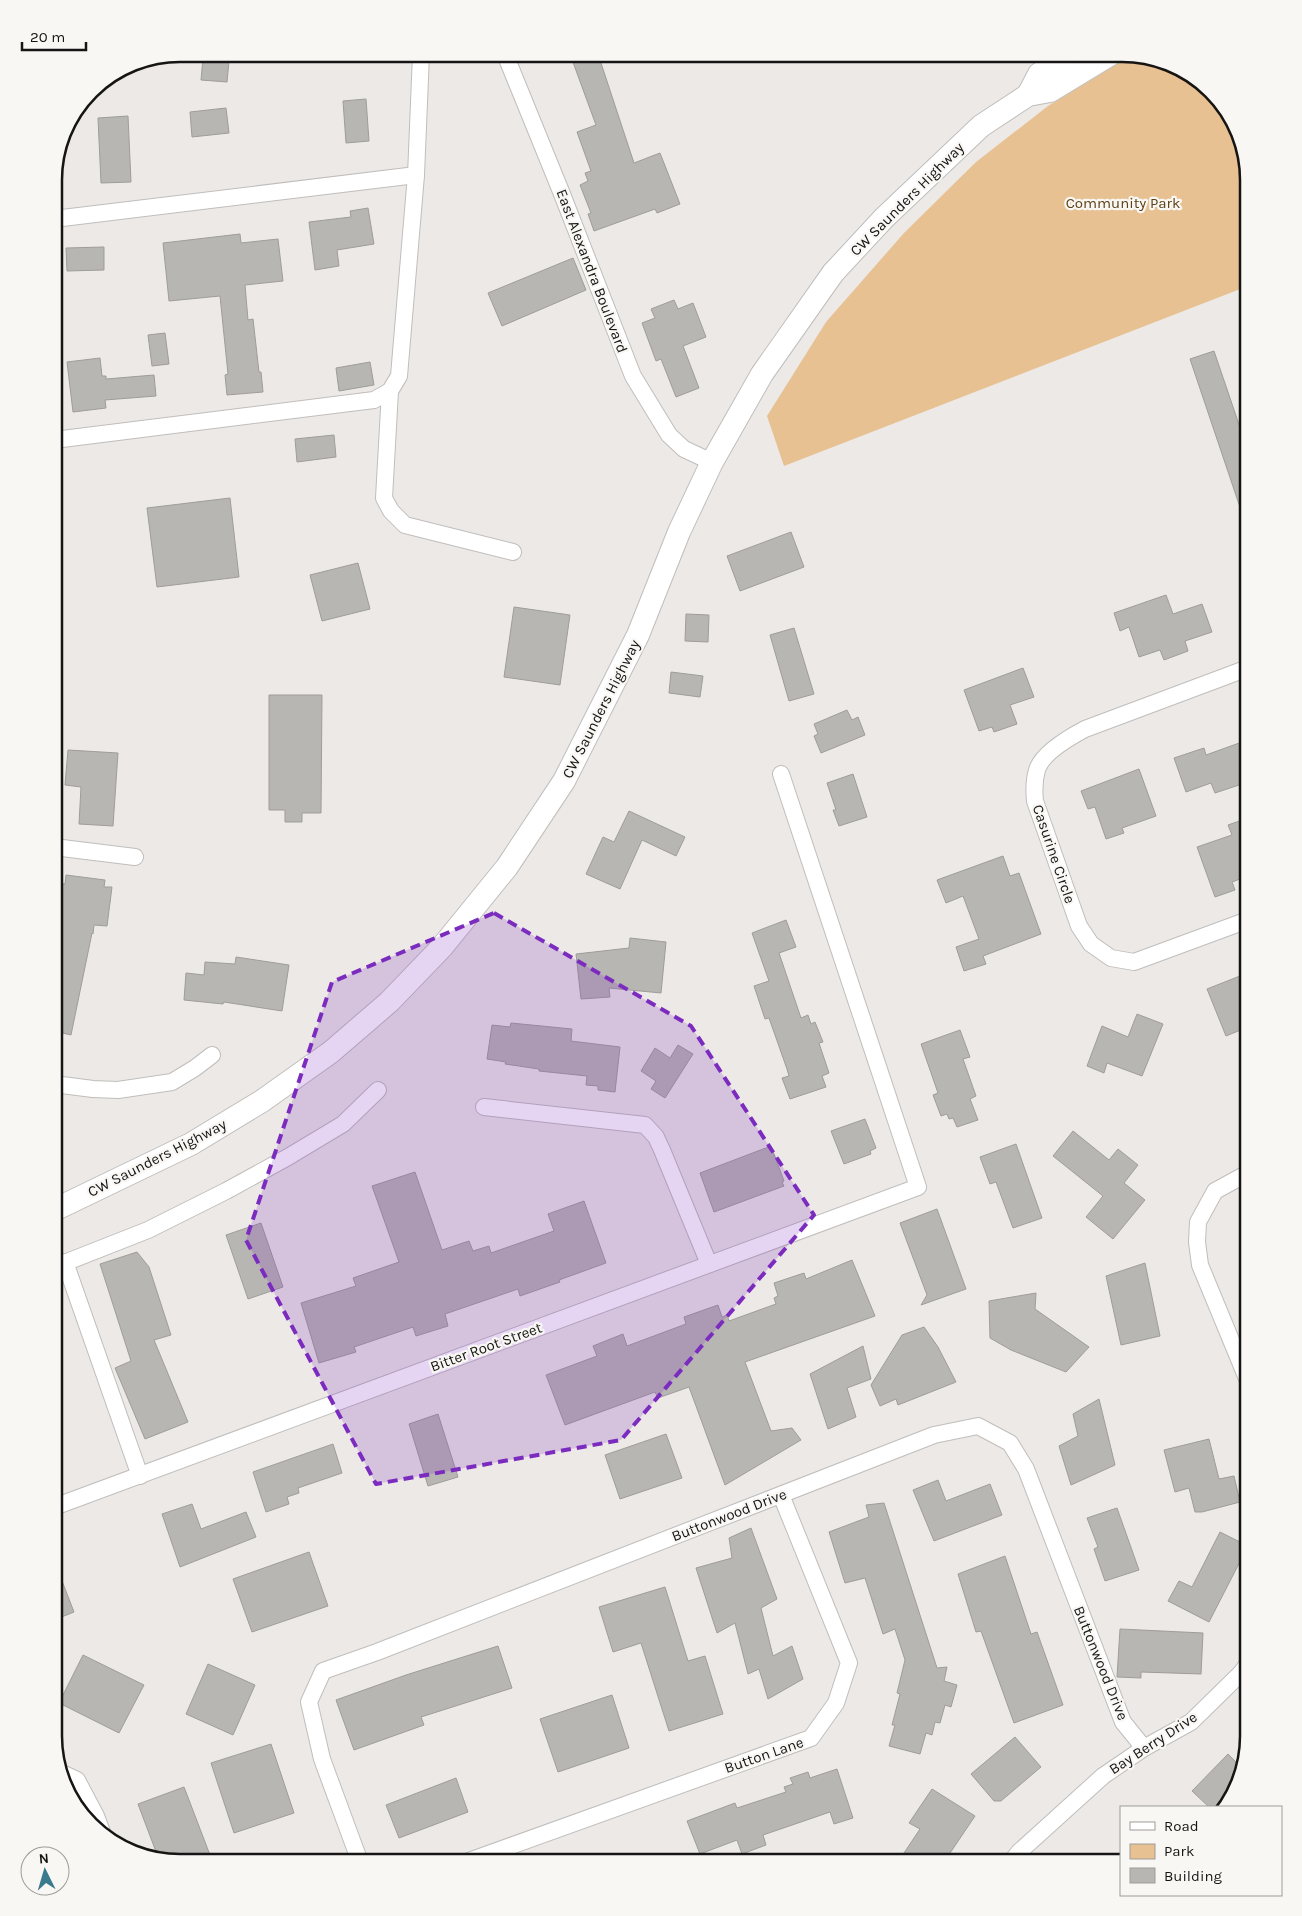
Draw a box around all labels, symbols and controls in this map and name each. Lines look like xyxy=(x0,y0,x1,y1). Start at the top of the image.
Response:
scale bar xyxy=(22,20,86,52)
text: 20 m xyxy=(30,28,65,46)
street label: CW Saunders Highway xyxy=(846,138,968,260)
street label: East Alexandra Boulevard xyxy=(552,187,632,355)
park label: Community Park xyxy=(1066,194,1180,212)
street label: CW Saunders Highway xyxy=(558,637,644,781)
street label: Casurine Circle xyxy=(1029,802,1079,906)
street label: CW Saunders Highway xyxy=(85,1115,229,1201)
street label: Bitter Root Street xyxy=(428,1318,545,1376)
street label: Buttonwood Drive xyxy=(669,1485,789,1545)
street label: Buttonwood Drive xyxy=(1070,1603,1132,1723)
street label: Bay Berry Drive xyxy=(1106,1708,1200,1778)
street label: Button Lane xyxy=(722,1733,806,1777)
legend xyxy=(1120,1806,1282,1896)
text: Road xyxy=(1164,1817,1199,1835)
text: Park xyxy=(1164,1842,1194,1860)
north arrow xyxy=(20,1846,70,1896)
text: N xyxy=(38,1850,50,1867)
text: Building xyxy=(1164,1867,1222,1885)

